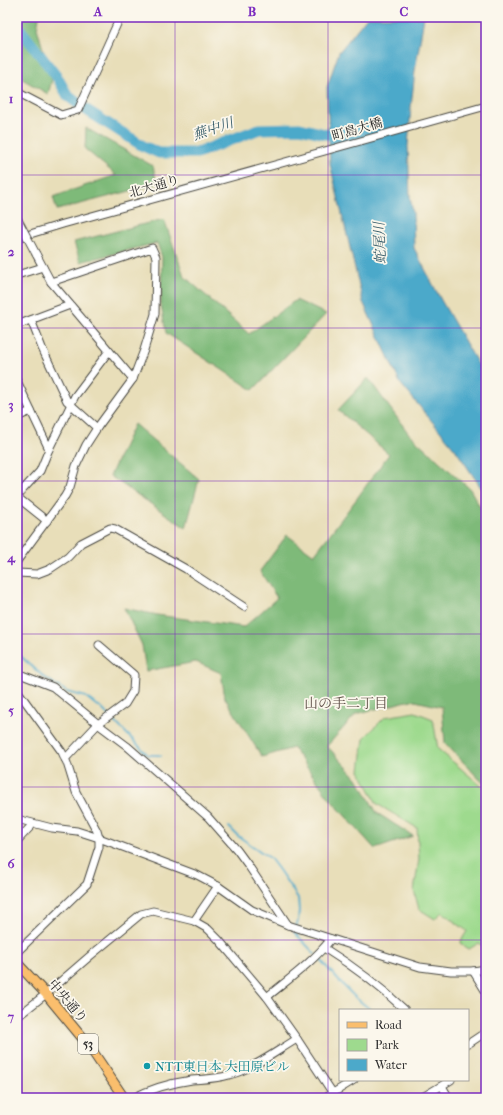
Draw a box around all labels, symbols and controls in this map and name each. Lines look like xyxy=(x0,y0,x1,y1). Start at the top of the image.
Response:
text: A xyxy=(93,4,103,19)
text: B xyxy=(248,4,257,19)
text: C xyxy=(400,4,409,19)
text: 1 xyxy=(9,91,14,106)
water label: 蕪中川 xyxy=(190,113,238,144)
street label: 町島大橋 xyxy=(330,115,384,143)
street label: 北大通り xyxy=(127,172,181,200)
water label: 蛇尾川 xyxy=(370,220,390,264)
text: 2 xyxy=(8,244,15,259)
text: 3 xyxy=(8,397,14,413)
text: 4 xyxy=(6,550,16,566)
district label: 山の手二丁目 xyxy=(304,695,388,712)
text: 5 xyxy=(8,703,14,718)
text: 6 xyxy=(7,856,15,871)
street label: 中央通り xyxy=(46,976,90,1026)
text: 7 xyxy=(7,1009,15,1024)
legend xyxy=(339,1009,469,1081)
text: Road xyxy=(375,1018,402,1032)
road number: 53 xyxy=(78,1034,98,1054)
text: Park xyxy=(375,1038,400,1052)
text: Water xyxy=(374,1058,408,1072)
place label: NTT東日本 大田原ビル xyxy=(155,1059,289,1074)
marker: NTT東日本 大田原ビル xyxy=(142,1061,152,1071)

